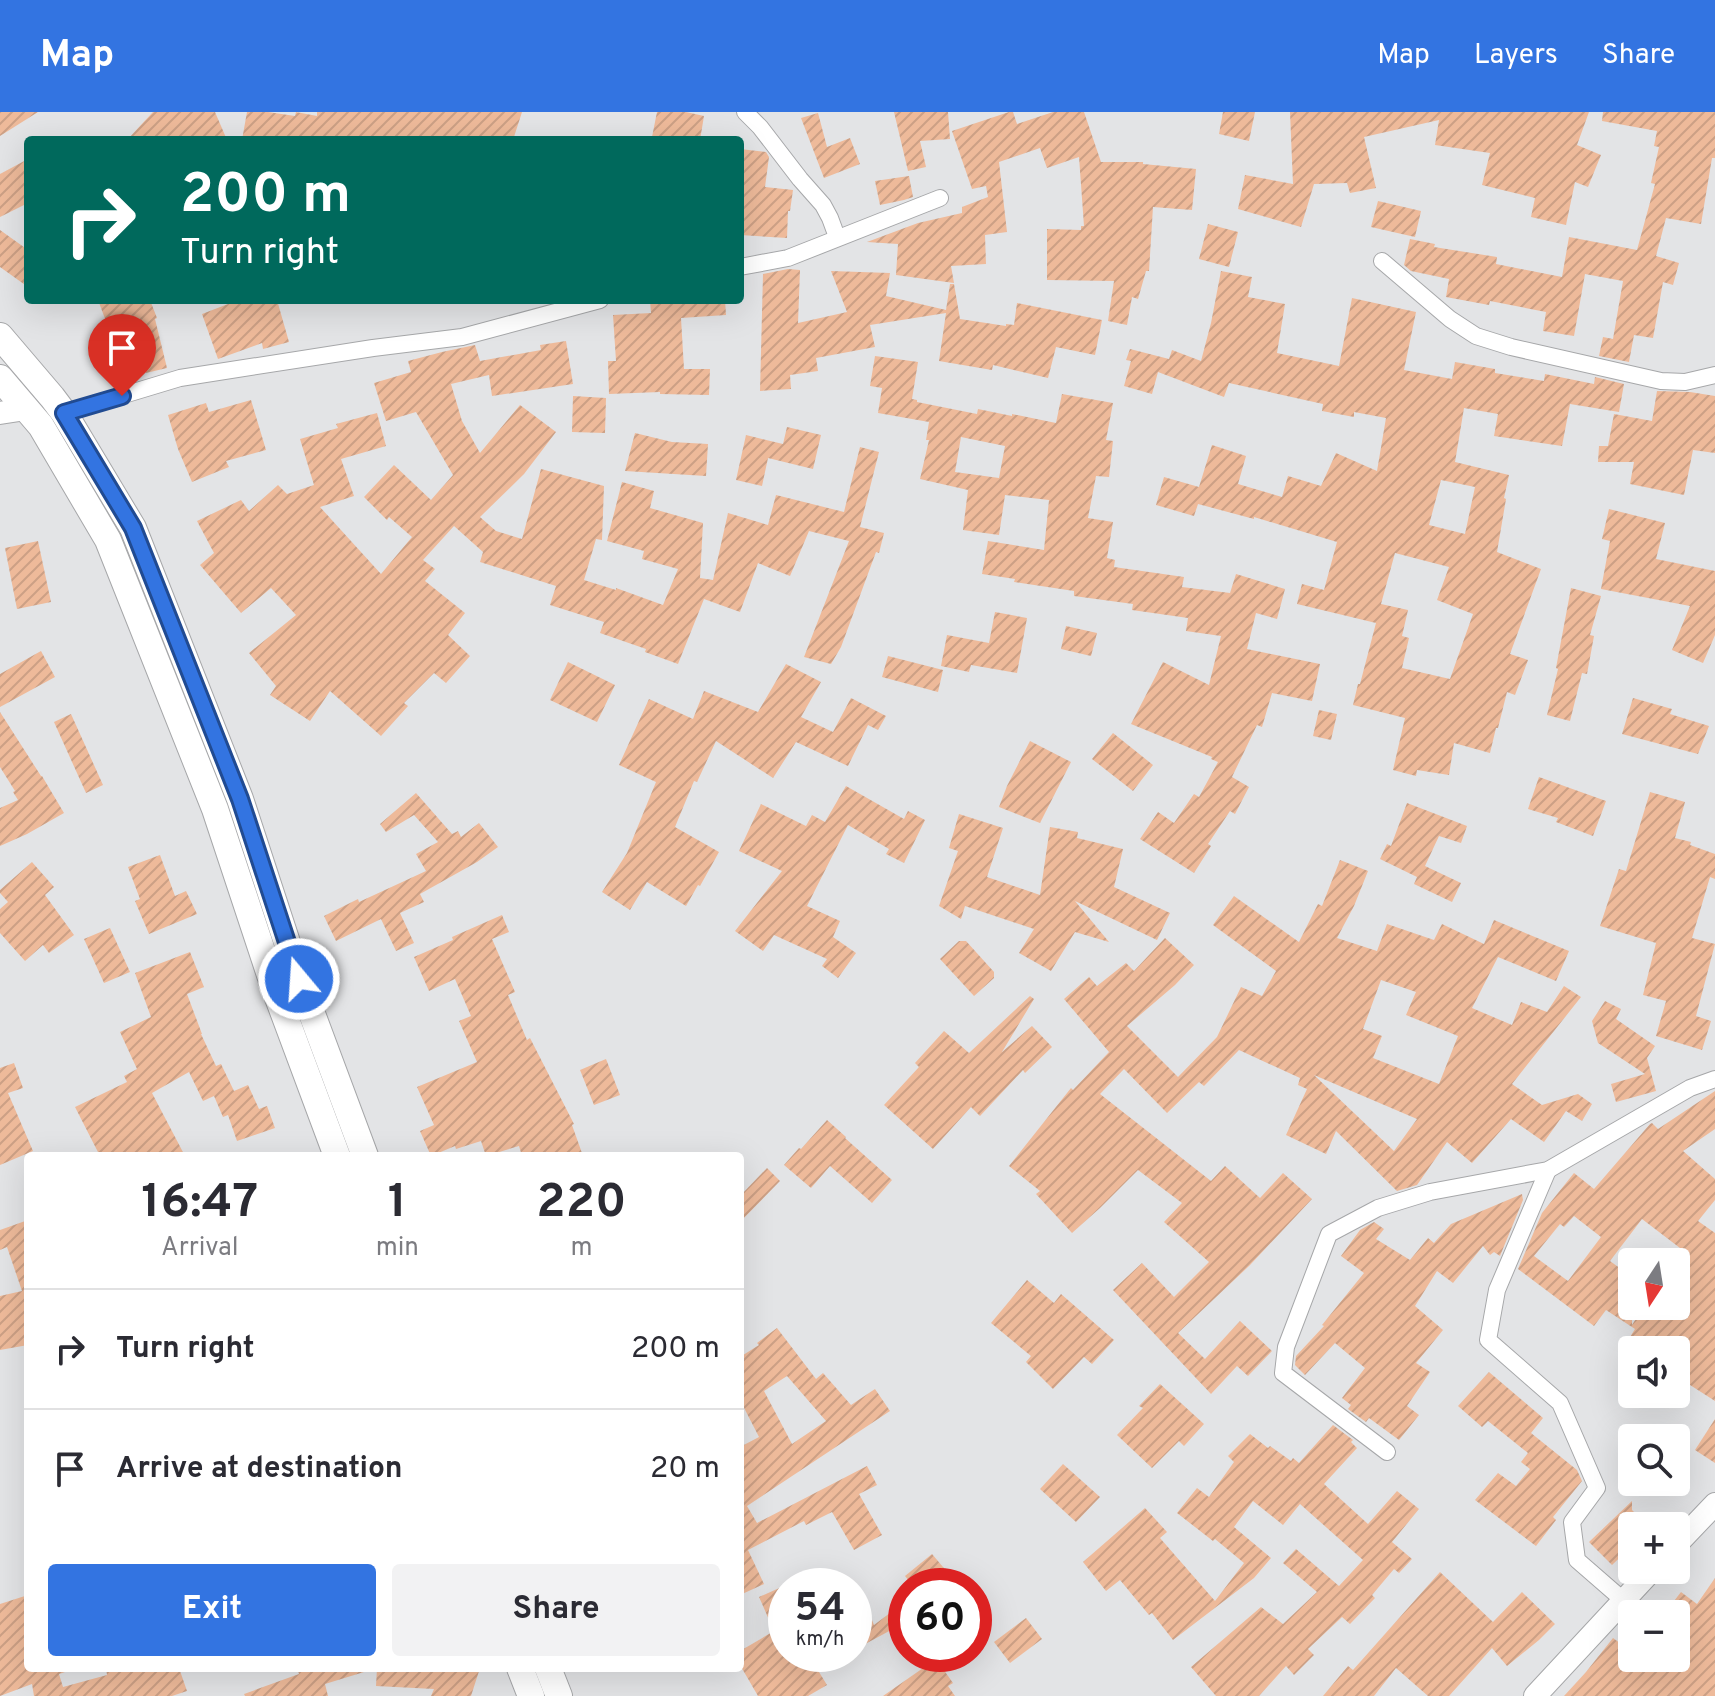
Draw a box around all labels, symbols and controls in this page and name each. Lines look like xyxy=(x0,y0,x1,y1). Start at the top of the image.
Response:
text: Map xyxy=(40,32,114,81)
text: Map xyxy=(1377,38,1430,74)
text: Layers xyxy=(1474,38,1558,74)
text: Share xyxy=(1602,38,1675,74)
text: 200 m xyxy=(180,162,351,232)
icon: right xyxy=(48,168,152,272)
text: Turn right xyxy=(180,231,339,277)
pin xyxy=(88,314,156,396)
icon: arrive xyxy=(100,326,144,370)
position arrow xyxy=(257,937,341,1021)
text: 16:47 xyxy=(141,1174,258,1234)
text: 1 xyxy=(388,1174,407,1234)
text: 220 xyxy=(536,1174,627,1234)
text: Arrival xyxy=(161,1232,239,1265)
text: min xyxy=(376,1232,419,1265)
text: m xyxy=(570,1232,592,1265)
north arrow xyxy=(1618,1248,1690,1320)
map controls xyxy=(1618,1248,1690,1672)
icon: right xyxy=(48,1327,92,1371)
text: Turn right xyxy=(116,1331,254,1368)
text: 200 m xyxy=(631,1331,720,1368)
button: sound xyxy=(1618,1336,1690,1408)
button: search xyxy=(1618,1424,1690,1496)
icon: arrive xyxy=(48,1447,92,1491)
text: Arrive at destination xyxy=(116,1451,402,1488)
text: 20 m xyxy=(650,1451,720,1488)
button: + xyxy=(1618,1512,1690,1584)
button: Exit xyxy=(48,1564,376,1656)
button: Share xyxy=(392,1564,720,1656)
speed limit sign: 60 xyxy=(888,1568,992,1672)
text: 54 xyxy=(795,1585,845,1635)
button: − xyxy=(1618,1600,1690,1672)
text: km/h xyxy=(796,1627,844,1653)

